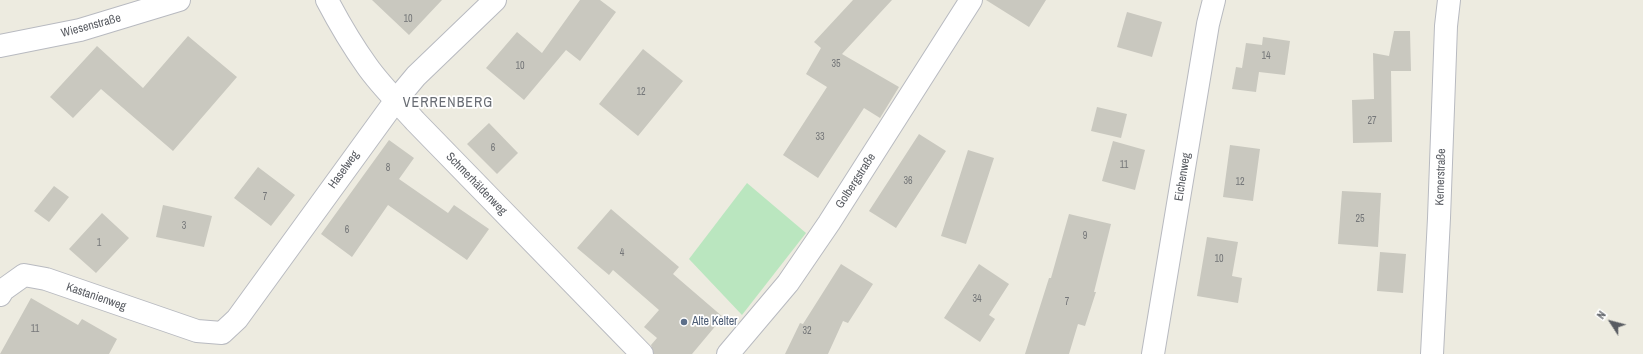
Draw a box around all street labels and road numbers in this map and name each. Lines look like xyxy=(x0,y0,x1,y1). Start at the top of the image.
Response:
street label: Wiesenstraße xyxy=(60,11,122,41)
street label: Haselweg xyxy=(325,148,363,192)
street label: Kernerstraße xyxy=(1433,148,1449,206)
street label: Schmerhäldenweg xyxy=(443,150,509,218)
street label: Golbergstraße xyxy=(833,151,879,211)
street label: Eichenweg xyxy=(1172,152,1194,202)
street label: Kastanienweg xyxy=(64,280,128,314)

